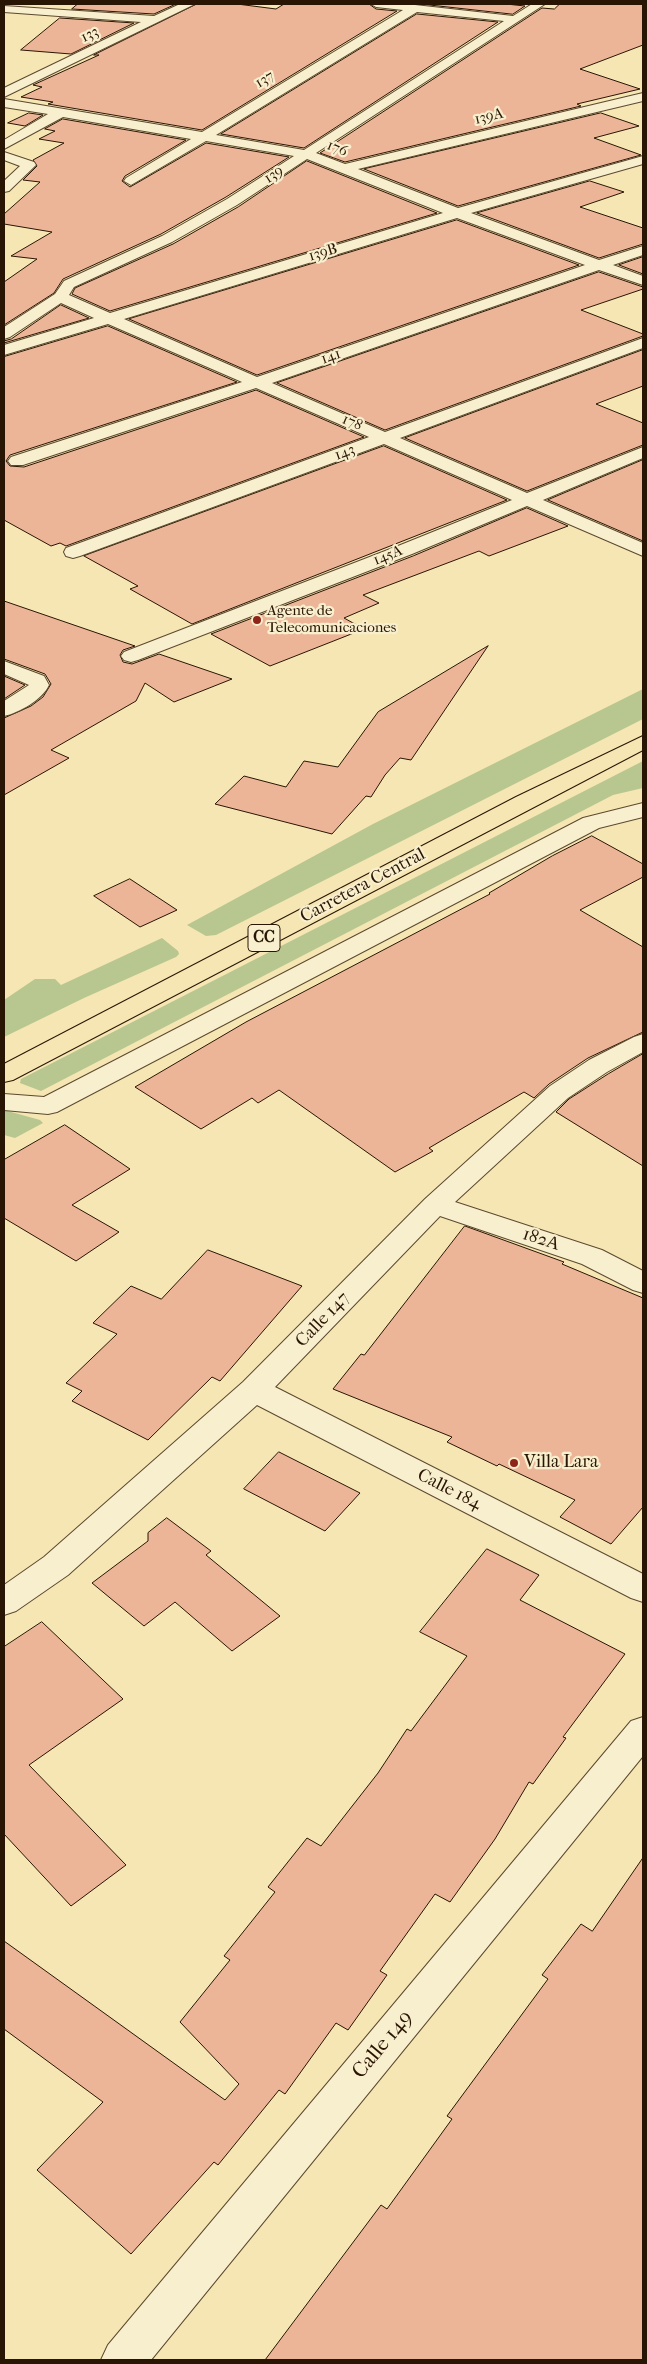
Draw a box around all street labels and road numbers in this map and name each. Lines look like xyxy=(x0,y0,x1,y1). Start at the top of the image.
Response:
street label: 133 xyxy=(78,23,102,47)
street label: 137 xyxy=(252,67,278,93)
street label: 139A xyxy=(473,105,505,129)
street label: 176 xyxy=(324,137,350,161)
street label: 139 xyxy=(261,162,287,188)
street label: 139B xyxy=(306,240,340,266)
street label: 141 xyxy=(319,345,343,369)
street label: 178 xyxy=(339,411,365,435)
street label: 143 xyxy=(332,441,358,465)
street label: 145A xyxy=(371,542,405,570)
street label: Carretera Central xyxy=(297,844,429,928)
road number: CC xyxy=(248,924,280,951)
street label: 182А xyxy=(520,1224,562,1256)
street label: Calle 147 xyxy=(292,1288,354,1352)
street label: Calle 184 xyxy=(413,1465,485,1515)
street label: Calle 149 xyxy=(347,2006,419,2084)

